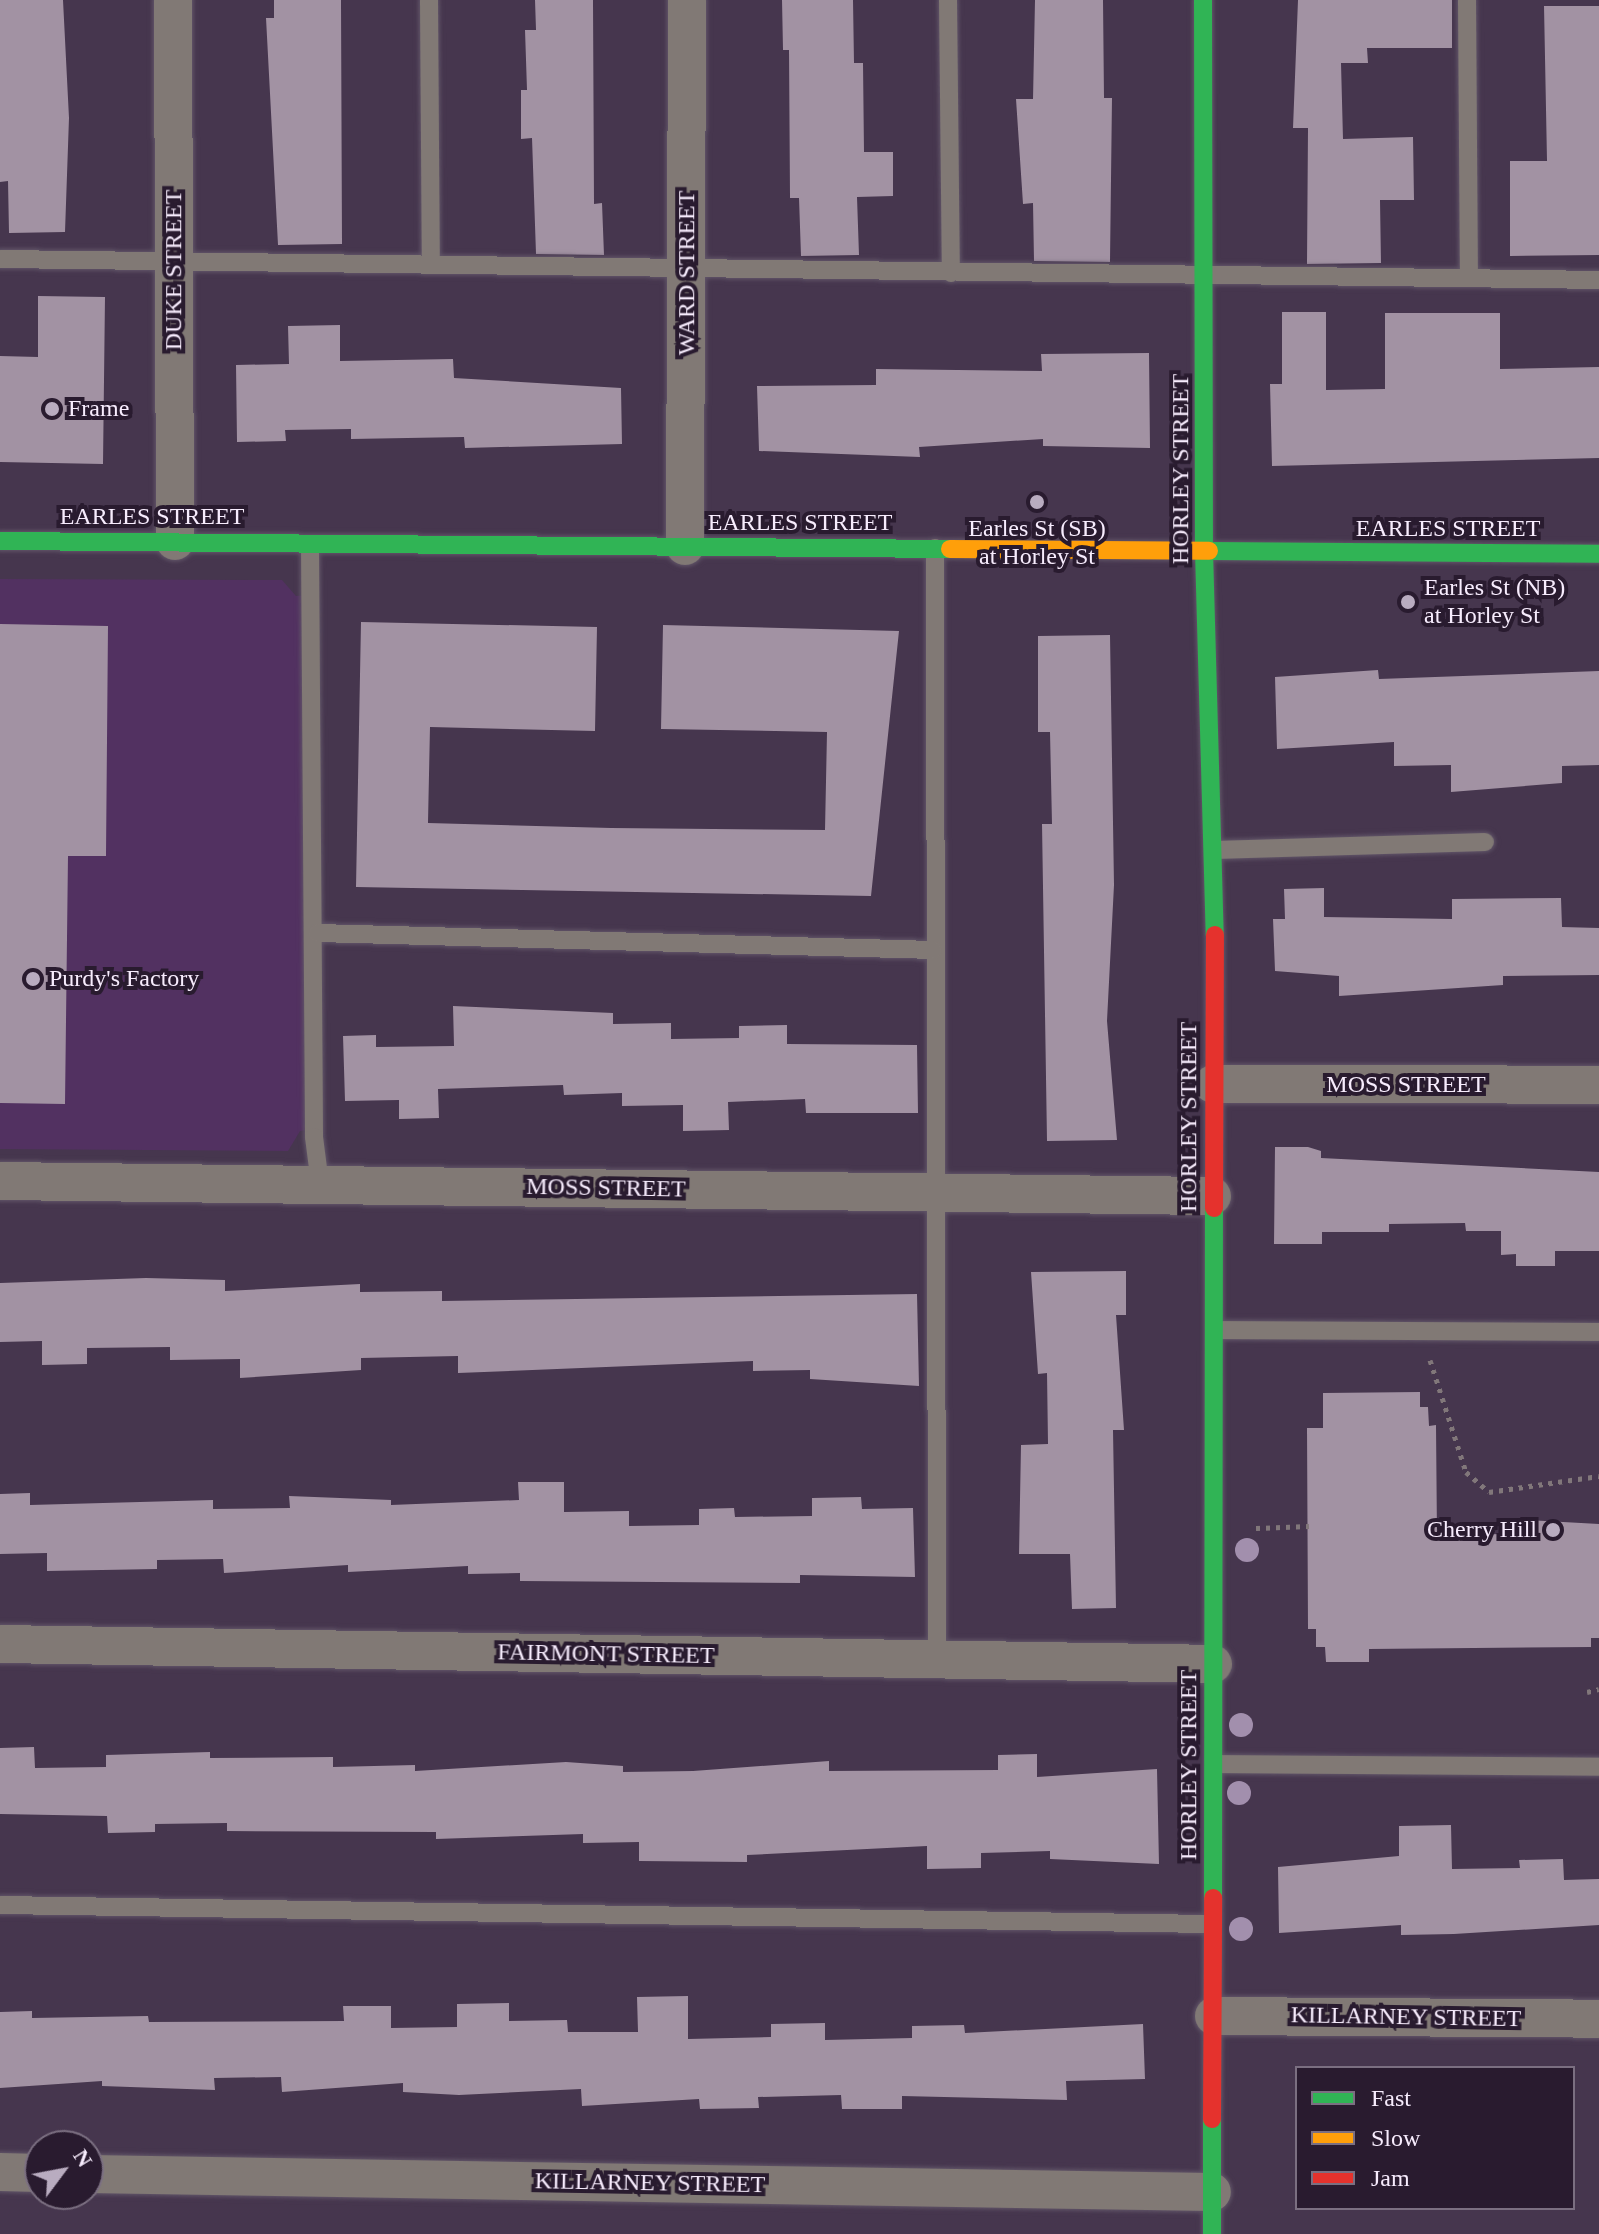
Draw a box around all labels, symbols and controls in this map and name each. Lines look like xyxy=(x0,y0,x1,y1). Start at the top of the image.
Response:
street label: DUKE STREET xyxy=(160,190,188,350)
street label: WARD STREET xyxy=(673,191,701,355)
street label: HORLEY STREET xyxy=(1167,373,1195,565)
place label: Frame xyxy=(68,395,129,423)
marker: Frame xyxy=(43,400,61,418)
marker: Earles St (SB) at Horley St xyxy=(1028,493,1046,511)
street label: EARLES STREET xyxy=(60,503,244,531)
street label: EARLES STREET xyxy=(708,509,892,537)
place label: Earles St (SB) at Horley St xyxy=(968,515,1106,571)
street label: EARLES STREET xyxy=(1356,515,1540,543)
place label: Earles St (NB) at Horley St xyxy=(1424,574,1565,630)
marker: Earles St (NB) at Horley St xyxy=(1399,593,1417,611)
place label: Purdy's Factory xyxy=(49,965,199,993)
marker: Purdy's Factory xyxy=(24,970,42,988)
street label: HORLEY STREET xyxy=(1175,1021,1203,1213)
street label: MOSS STREET xyxy=(1326,1071,1486,1099)
street label: MOSS STREET xyxy=(526,1172,686,1204)
place label: Cherry Hill xyxy=(1427,1516,1537,1544)
marker: Cherry Hill xyxy=(1544,1521,1562,1539)
street label: FAIRMONT STREET xyxy=(497,1638,715,1670)
street label: HORLEY STREET xyxy=(1175,1669,1203,1861)
street label: KILLARNEY STREET xyxy=(1290,2001,1522,2033)
legend xyxy=(1295,2066,1575,2210)
text: Fast xyxy=(1371,2085,1411,2111)
text: Slow xyxy=(1371,2125,1420,2151)
north arrow xyxy=(24,2130,104,2210)
text: N xyxy=(68,2145,98,2171)
text: Jam xyxy=(1371,2165,1410,2191)
street label: KILLARNEY STREET xyxy=(534,2167,766,2199)

